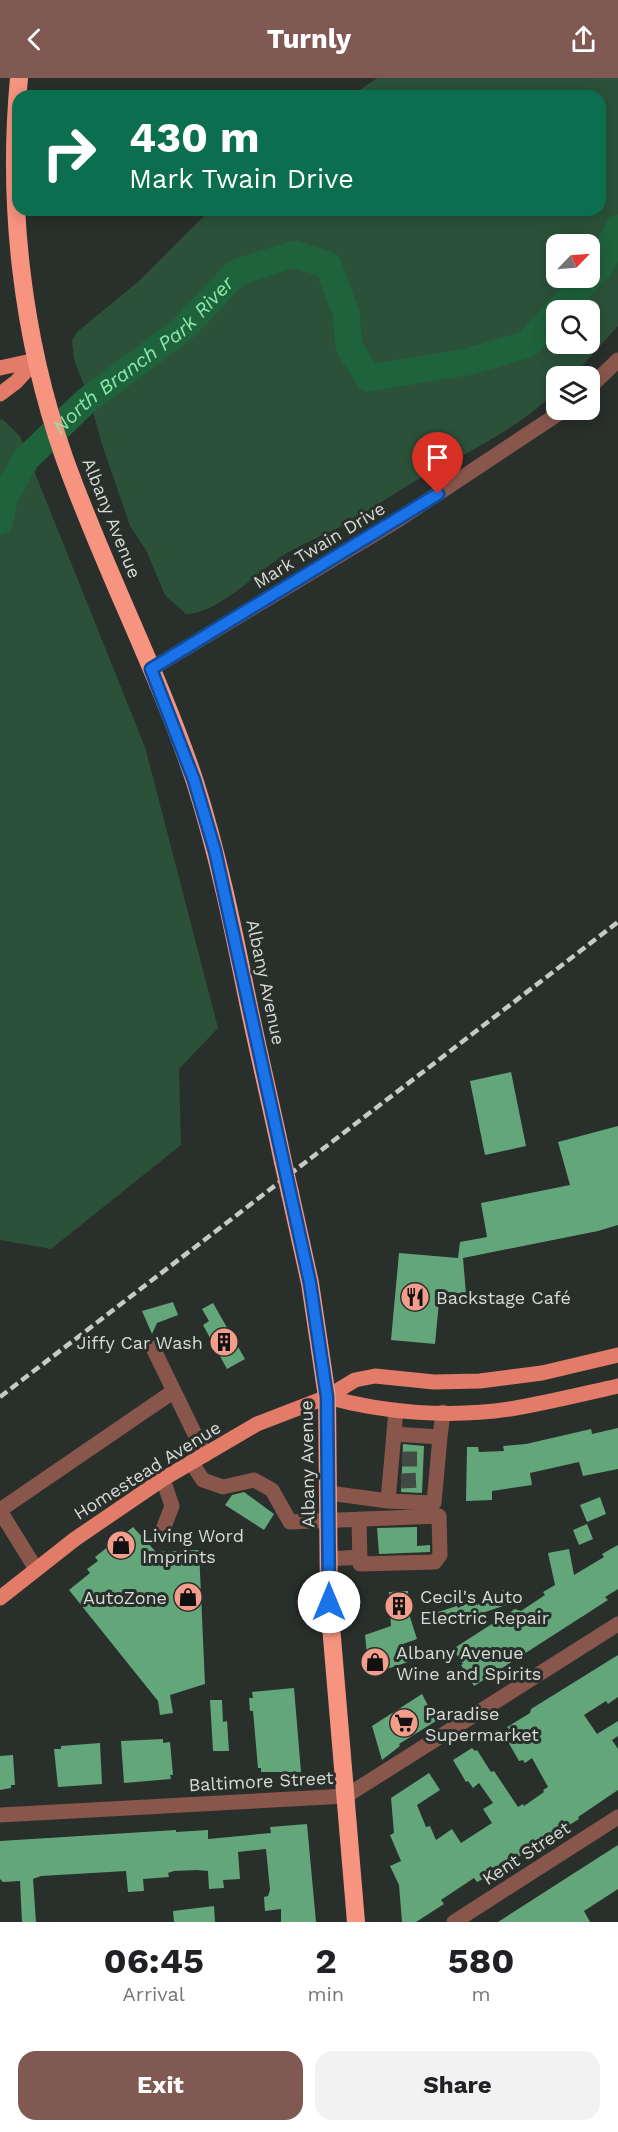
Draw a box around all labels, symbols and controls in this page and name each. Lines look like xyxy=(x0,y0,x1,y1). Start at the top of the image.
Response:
icon: back xyxy=(18,23,51,56)
text: Turnly xyxy=(267,23,351,55)
icon: share xyxy=(567,23,600,56)
text: 430 m xyxy=(129,113,260,162)
icon: right xyxy=(30,114,108,192)
text: Mark Twain Drive xyxy=(129,163,354,195)
north arrow xyxy=(546,234,600,288)
map controls xyxy=(546,234,600,420)
water label: North Branch Park River xyxy=(48,270,239,439)
button: search xyxy=(546,300,600,354)
button: layers xyxy=(546,366,600,420)
pin xyxy=(412,432,463,494)
icon: arrive xyxy=(421,441,454,474)
street label: Albany Avenue xyxy=(78,455,146,581)
street label: Mark Twain Drive xyxy=(249,497,389,593)
street label: Albany Avenue xyxy=(242,917,290,1047)
restaurant icon: Backstage Café xyxy=(399,1281,431,1313)
place label: Backstage Café xyxy=(436,1287,571,1308)
building icon: Jiffy Car Wash xyxy=(208,1326,240,1358)
place label: Jiffy Car Wash xyxy=(76,1332,203,1353)
street label: Albany Avenue xyxy=(295,1400,319,1528)
street label: Homestead Avenue xyxy=(70,1416,224,1524)
place label: Living Word Imprints xyxy=(142,1525,244,1567)
shop icon: Living Word Imprints xyxy=(105,1529,137,1561)
position arrow xyxy=(297,1570,361,1634)
shop icon: AutoZone xyxy=(172,1581,204,1613)
place label: Cecil's Auto Electric Repair xyxy=(420,1586,549,1628)
place label: AutoZone xyxy=(83,1587,167,1608)
building icon: Cecil's Auto Electric Repair xyxy=(383,1590,415,1622)
place label: Albany Avenue Wine and Spirits xyxy=(396,1642,541,1684)
shop icon: Albany Avenue Wine and Spirits xyxy=(359,1646,391,1678)
place label: Paradise Supermarket xyxy=(425,1703,539,1745)
supermarket icon: Paradise Supermarket xyxy=(388,1707,420,1739)
street label: Baltimore Street xyxy=(188,1767,334,1795)
street label: Kent Street xyxy=(478,1817,574,1889)
text: 06:45 xyxy=(104,1940,204,1982)
text: 2 xyxy=(315,1940,337,1982)
text: 580 xyxy=(448,1940,515,1982)
text: Arrival xyxy=(123,1982,185,2006)
text: min xyxy=(307,1982,344,2006)
text: m xyxy=(472,1982,491,2006)
button: Exit xyxy=(18,2051,303,2120)
button: Share xyxy=(315,2051,600,2120)

